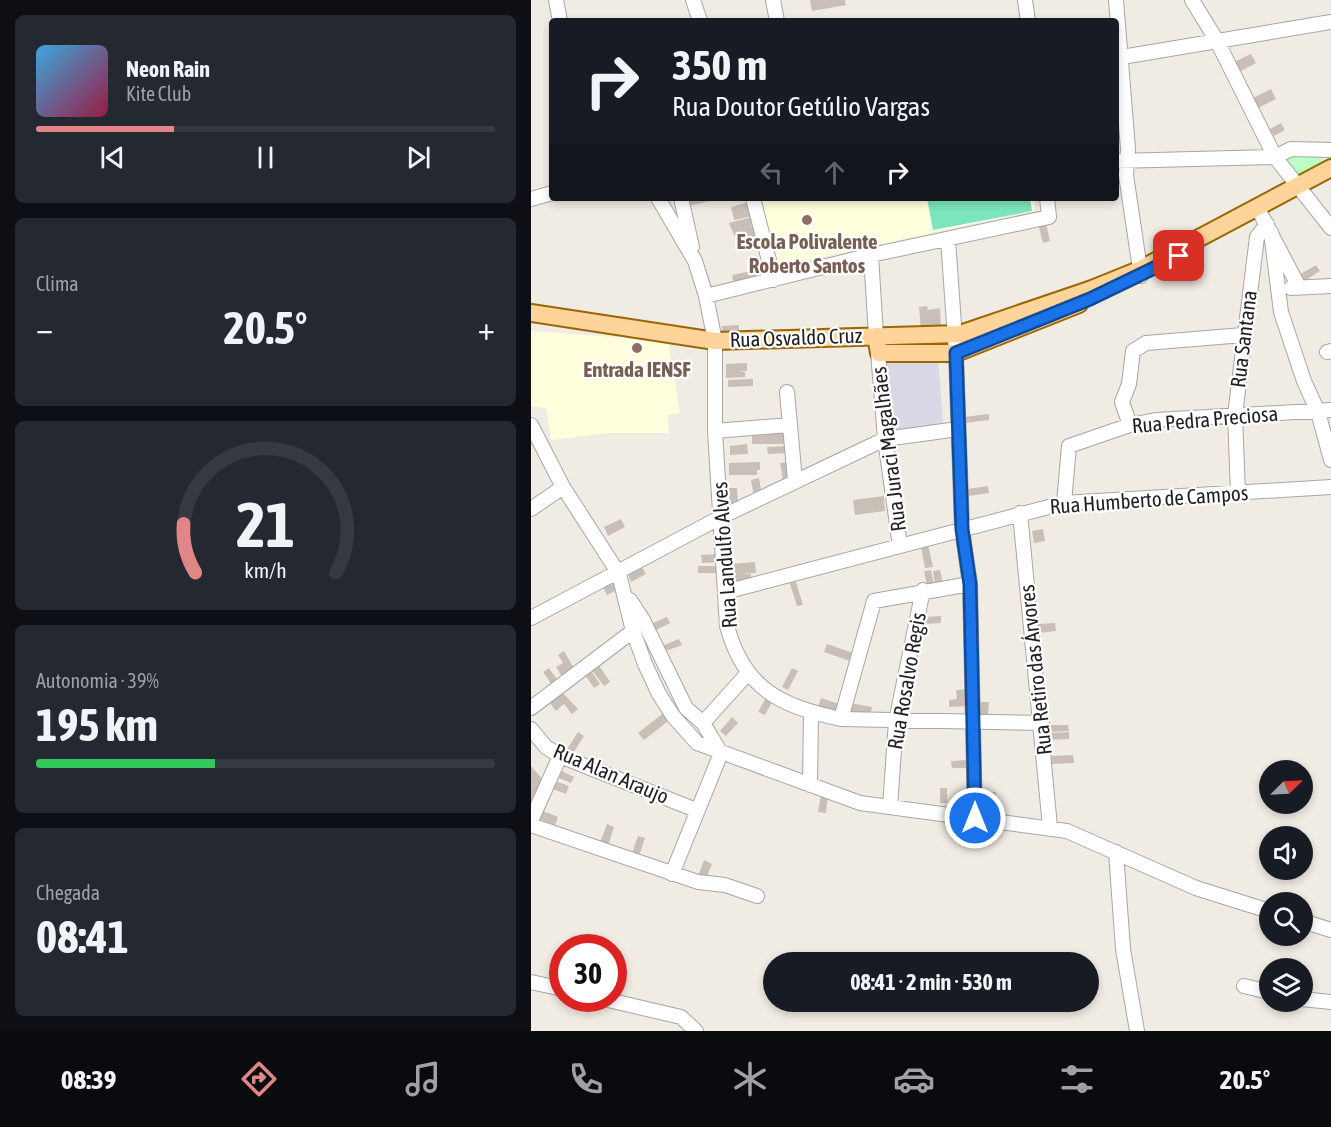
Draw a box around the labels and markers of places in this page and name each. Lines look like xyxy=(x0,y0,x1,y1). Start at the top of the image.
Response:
marker: Escola Polivalente Roberto Santos xyxy=(800,213,814,227)
place label: Escola Polivalente Roberto Santos xyxy=(736,229,878,277)
pin xyxy=(1153,230,1204,281)
marker: Entrada IENSF xyxy=(630,341,644,355)
place label: Entrada IENSF xyxy=(583,357,691,381)

